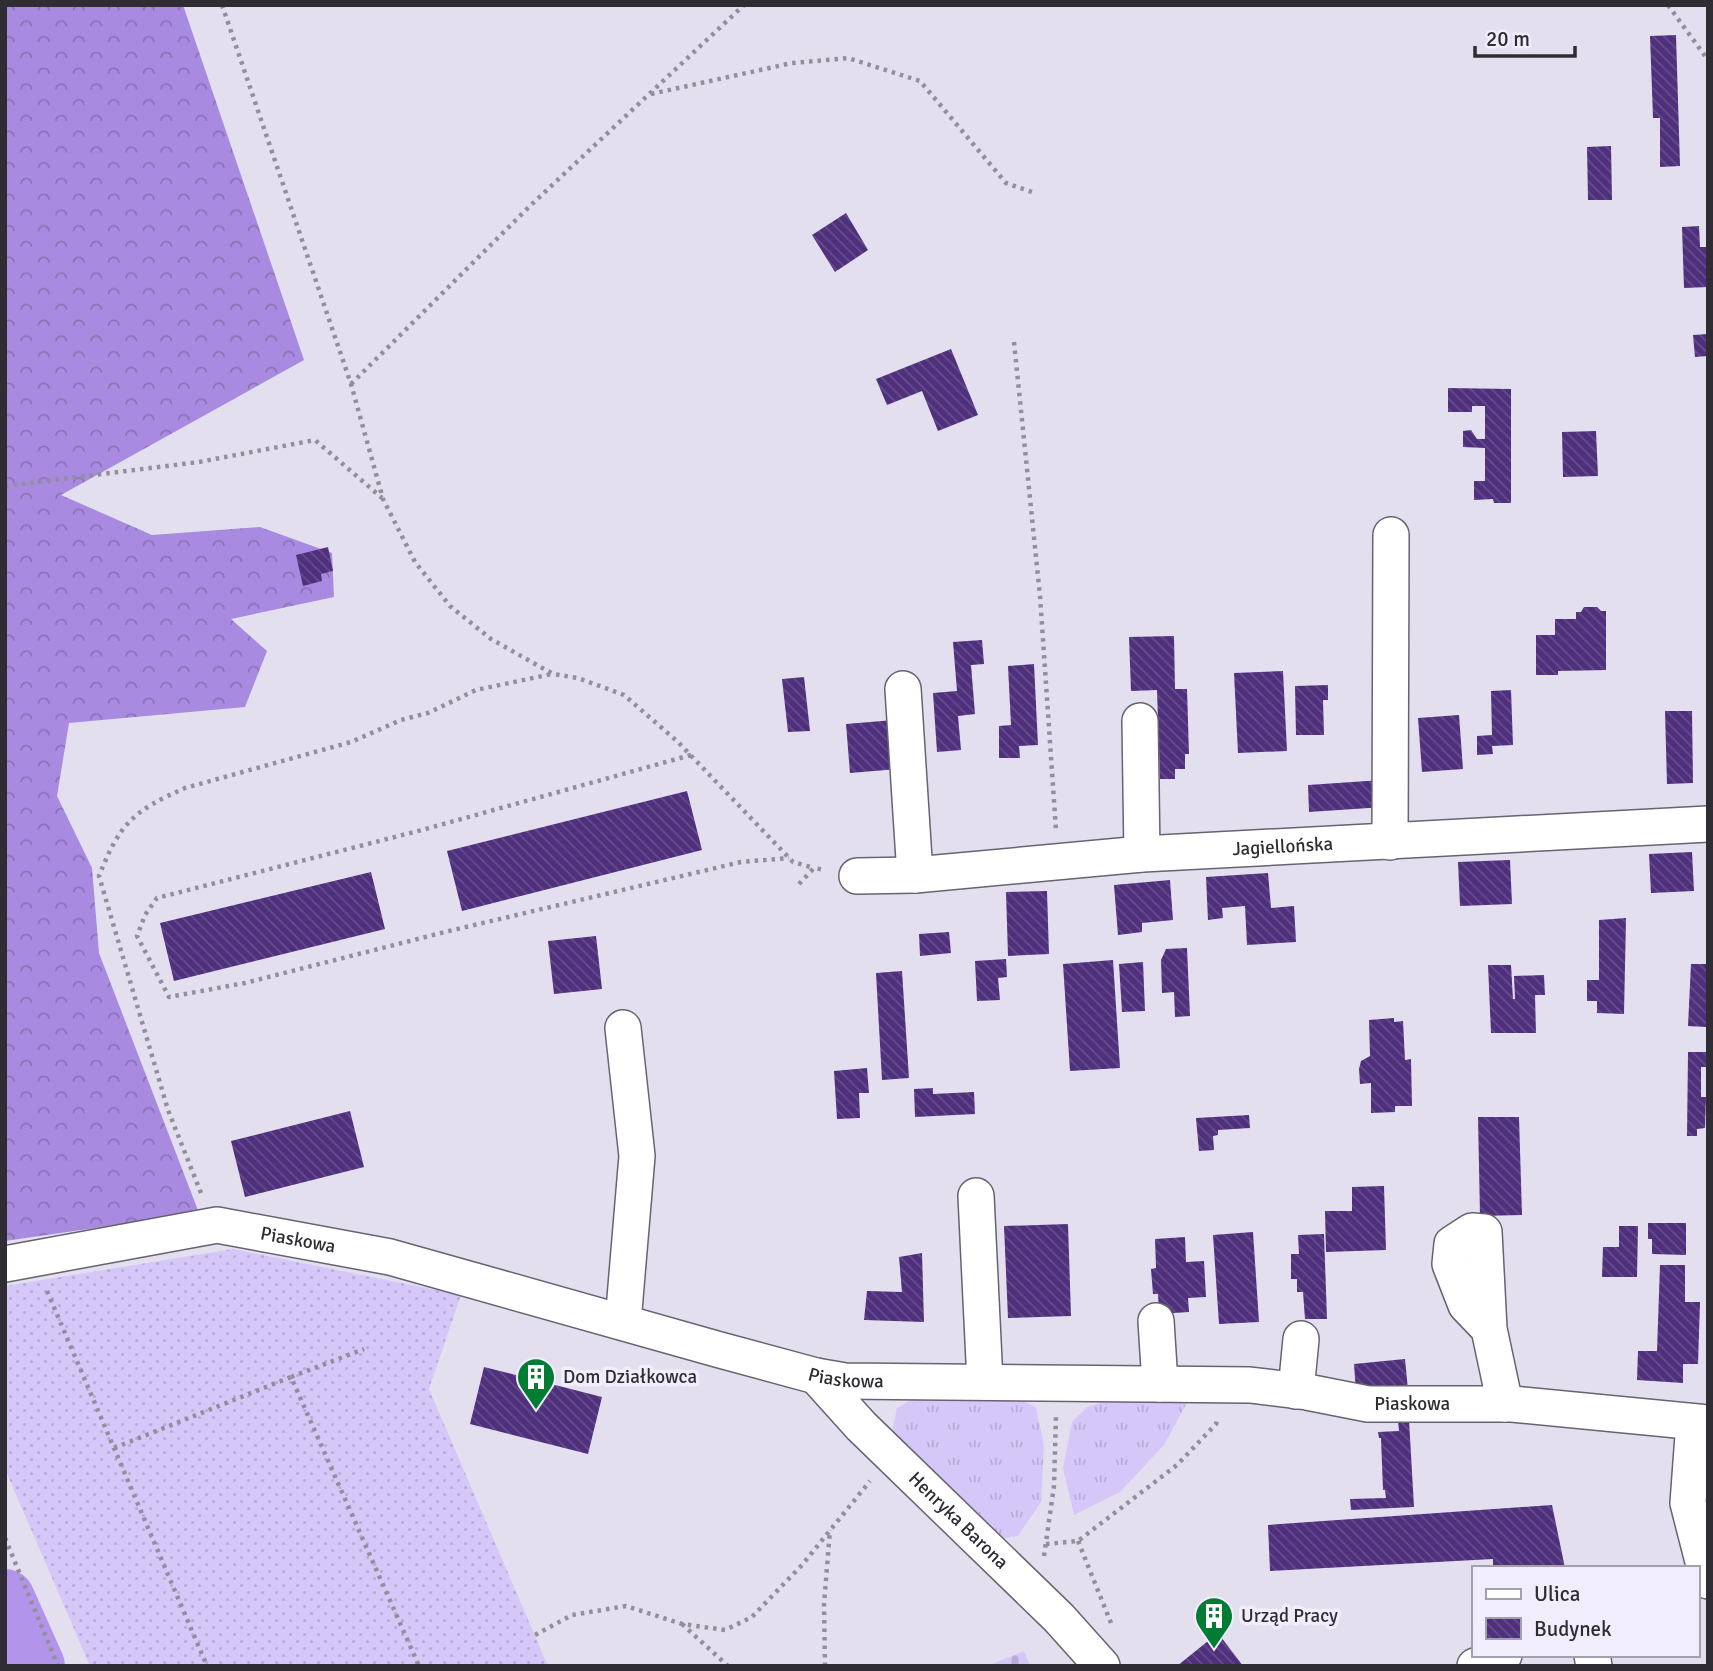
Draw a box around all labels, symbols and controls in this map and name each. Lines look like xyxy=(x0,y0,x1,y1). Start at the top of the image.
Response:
scale bar xyxy=(1475,14,1575,58)
text: 20 m xyxy=(1486,26,1530,52)
street label: Jagiellońska xyxy=(1232,832,1334,861)
street label: Piaskowa xyxy=(259,1221,338,1259)
building icon: Dom Działkowca xyxy=(515,1356,557,1411)
street label: Piaskowa xyxy=(805,1362,884,1393)
place label: Dom Działkowca xyxy=(563,1365,697,1389)
street label: Piaskowa xyxy=(1374,1392,1450,1416)
street label: Henryka Barona xyxy=(903,1467,1014,1574)
legend xyxy=(1472,1566,1699,1657)
text: Ulica xyxy=(1534,1581,1580,1607)
building icon: Urząd Pracy xyxy=(1193,1595,1235,1650)
place label: Urząd Pracy xyxy=(1241,1604,1338,1628)
text: Budynek xyxy=(1534,1616,1612,1642)

